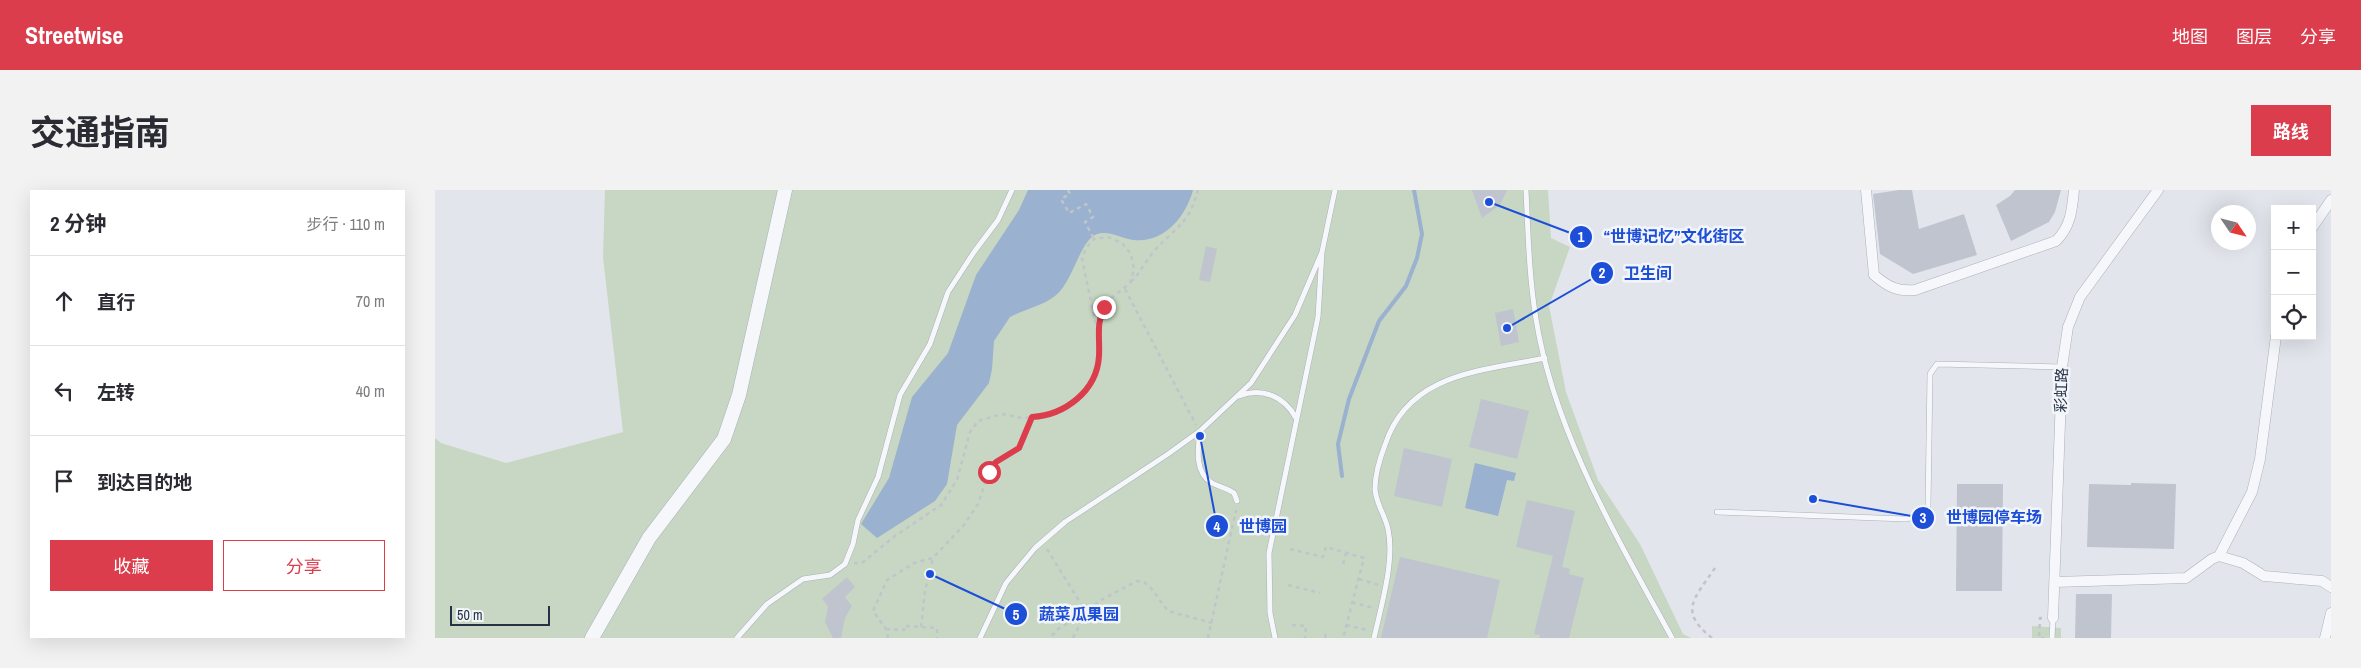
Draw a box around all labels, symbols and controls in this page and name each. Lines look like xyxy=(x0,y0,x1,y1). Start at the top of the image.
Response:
text: Streetwise xyxy=(25,19,123,51)
text: 地图 xyxy=(2172,24,2208,49)
text: 图层 xyxy=(2236,24,2272,49)
text: 分享 xyxy=(2300,24,2336,49)
button: 路线 xyxy=(2251,105,2331,156)
text: 交通指南 xyxy=(30,109,170,156)
north arrow xyxy=(2211,205,2256,250)
map controls xyxy=(2271,205,2316,340)
button: + xyxy=(2271,205,2316,250)
text: 2 分钟 xyxy=(50,209,106,238)
text: 步行 · 110 m xyxy=(307,213,385,235)
callout: “世博记忆”文化街区 xyxy=(1568,221,1755,252)
text: “世博记忆”文化街区 xyxy=(1603,225,1745,247)
text: 1 xyxy=(1578,226,1585,247)
button: − xyxy=(2271,250,2316,295)
callout: 卫生间 xyxy=(1589,258,1682,289)
text: 2 xyxy=(1599,262,1606,283)
text: 卫生间 xyxy=(1624,262,1672,284)
icon: ahead xyxy=(50,287,78,315)
text: 直行 xyxy=(97,289,135,315)
text: 70 m xyxy=(356,290,385,312)
button: locate xyxy=(2271,295,2316,340)
route end xyxy=(1093,296,1116,319)
street label: 彩虹路 xyxy=(2050,367,2072,413)
icon: left xyxy=(50,377,78,405)
text: 左转 xyxy=(97,379,135,405)
text: 40 m xyxy=(356,380,385,402)
route start xyxy=(978,461,1001,484)
icon: arrive xyxy=(50,467,78,495)
text: 到达目的地 xyxy=(97,469,192,495)
callout: 世博园停车场 xyxy=(1911,502,2052,533)
text: 世博园停车场 xyxy=(1946,506,2042,528)
text: 3 xyxy=(1920,507,1927,528)
callout: 世博园 xyxy=(1204,511,1297,542)
text: 世博园 xyxy=(1239,515,1287,537)
text: 4 xyxy=(1214,516,1221,537)
button: 收藏 xyxy=(50,540,213,591)
button: 分享 xyxy=(223,540,385,591)
callout: 蔬菜瓜果园 xyxy=(1004,599,1129,630)
scale bar xyxy=(450,603,550,626)
text: 蔬菜瓜果园 xyxy=(1039,603,1119,625)
text: 5 xyxy=(1013,604,1020,625)
text: 50 m xyxy=(457,606,483,624)

